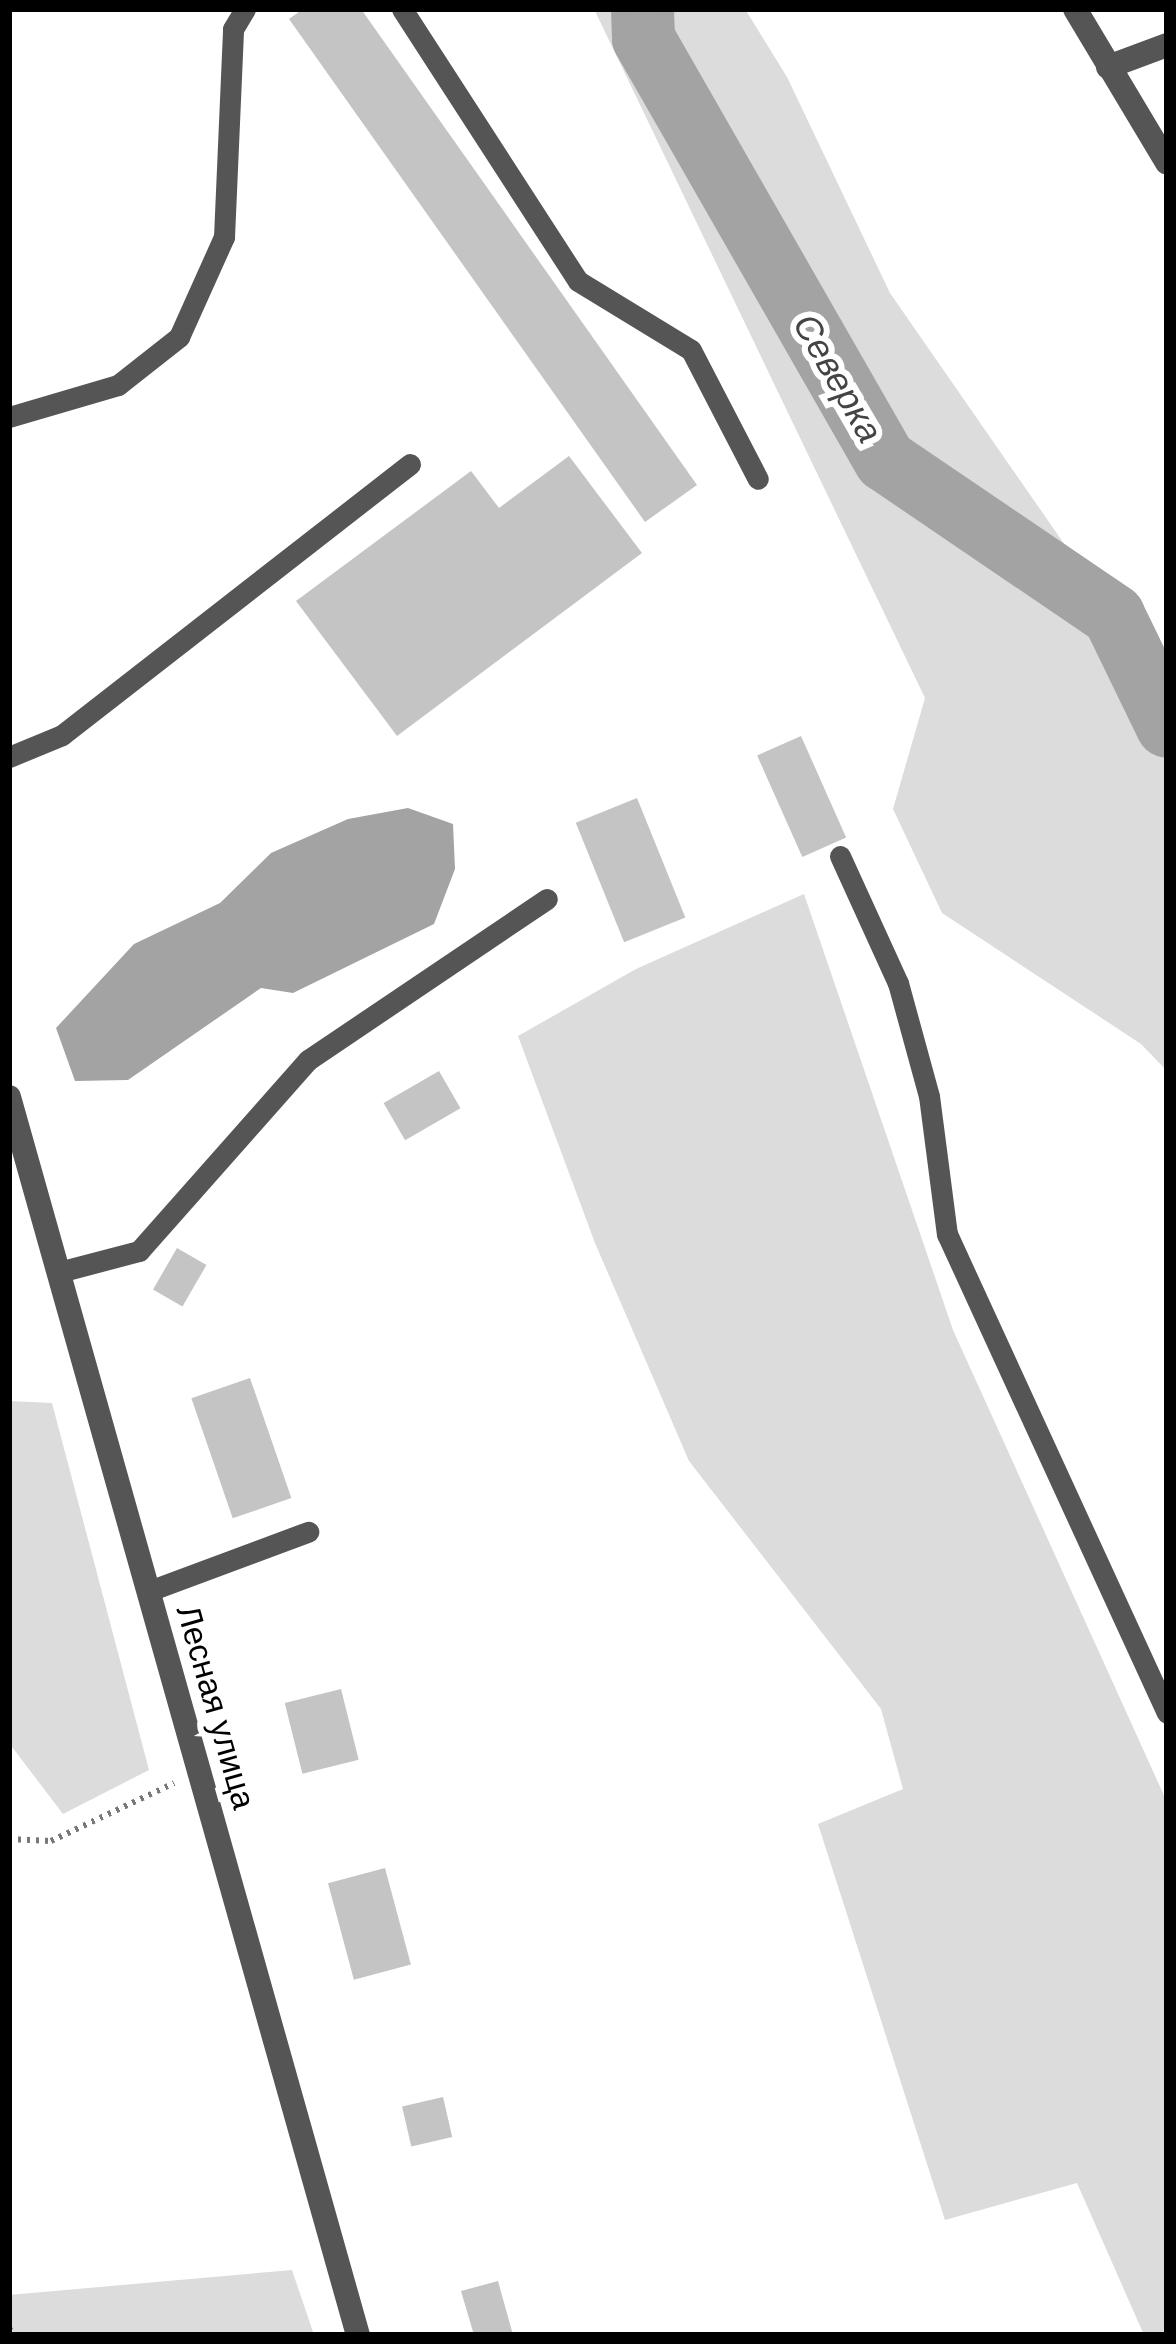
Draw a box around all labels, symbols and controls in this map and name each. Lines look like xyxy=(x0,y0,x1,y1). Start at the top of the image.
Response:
water label: Северка xyxy=(784,306,892,450)
street label: Лесная улица xyxy=(168,1600,264,1814)

